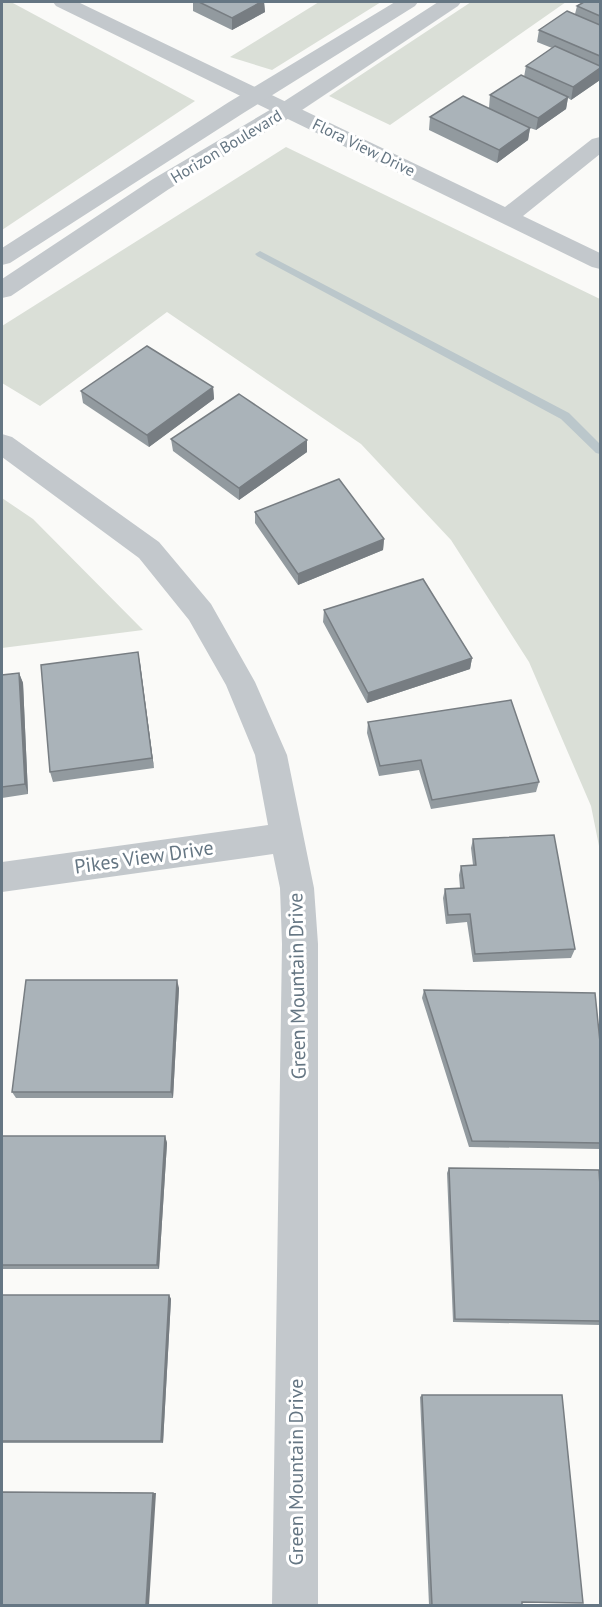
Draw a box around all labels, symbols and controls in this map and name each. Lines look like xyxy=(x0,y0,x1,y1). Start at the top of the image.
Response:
street label: Horizon Boulevard xyxy=(167,105,285,187)
street label: Flora View Drive xyxy=(309,114,419,180)
street label: Pikes View Drive xyxy=(73,834,215,880)
street label: Green Mountain Drive xyxy=(282,892,312,1080)
street label: Green Mountain Drive xyxy=(283,1379,309,1565)

